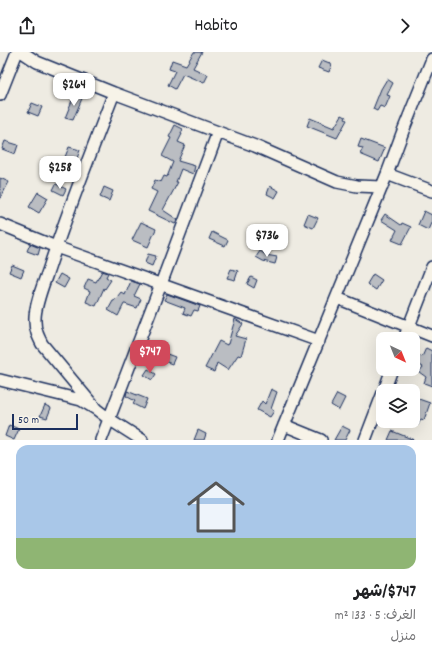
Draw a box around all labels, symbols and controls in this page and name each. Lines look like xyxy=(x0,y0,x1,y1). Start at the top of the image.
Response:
text: Habito xyxy=(194,14,238,39)
icon: share xyxy=(16,15,38,37)
icon: forward xyxy=(394,15,416,37)
pin: $264 xyxy=(50,73,98,107)
text: $264 xyxy=(62,76,86,95)
pin: $258 xyxy=(36,156,84,190)
text: $258 xyxy=(48,159,72,178)
pin: $736 xyxy=(243,224,291,258)
text: $736 xyxy=(255,227,279,246)
north arrow xyxy=(376,332,420,376)
map controls xyxy=(376,332,420,428)
pin: $747 xyxy=(126,340,174,374)
text: $747 xyxy=(139,343,161,362)
button: layers xyxy=(376,384,420,428)
scale bar xyxy=(12,412,78,431)
text: 50 m xyxy=(18,413,39,429)
icon: home xyxy=(180,471,252,543)
text: $747/شهر xyxy=(354,581,416,605)
text: الغرف: 5 · 133 m² xyxy=(335,607,416,626)
text: منزل xyxy=(390,628,416,647)

